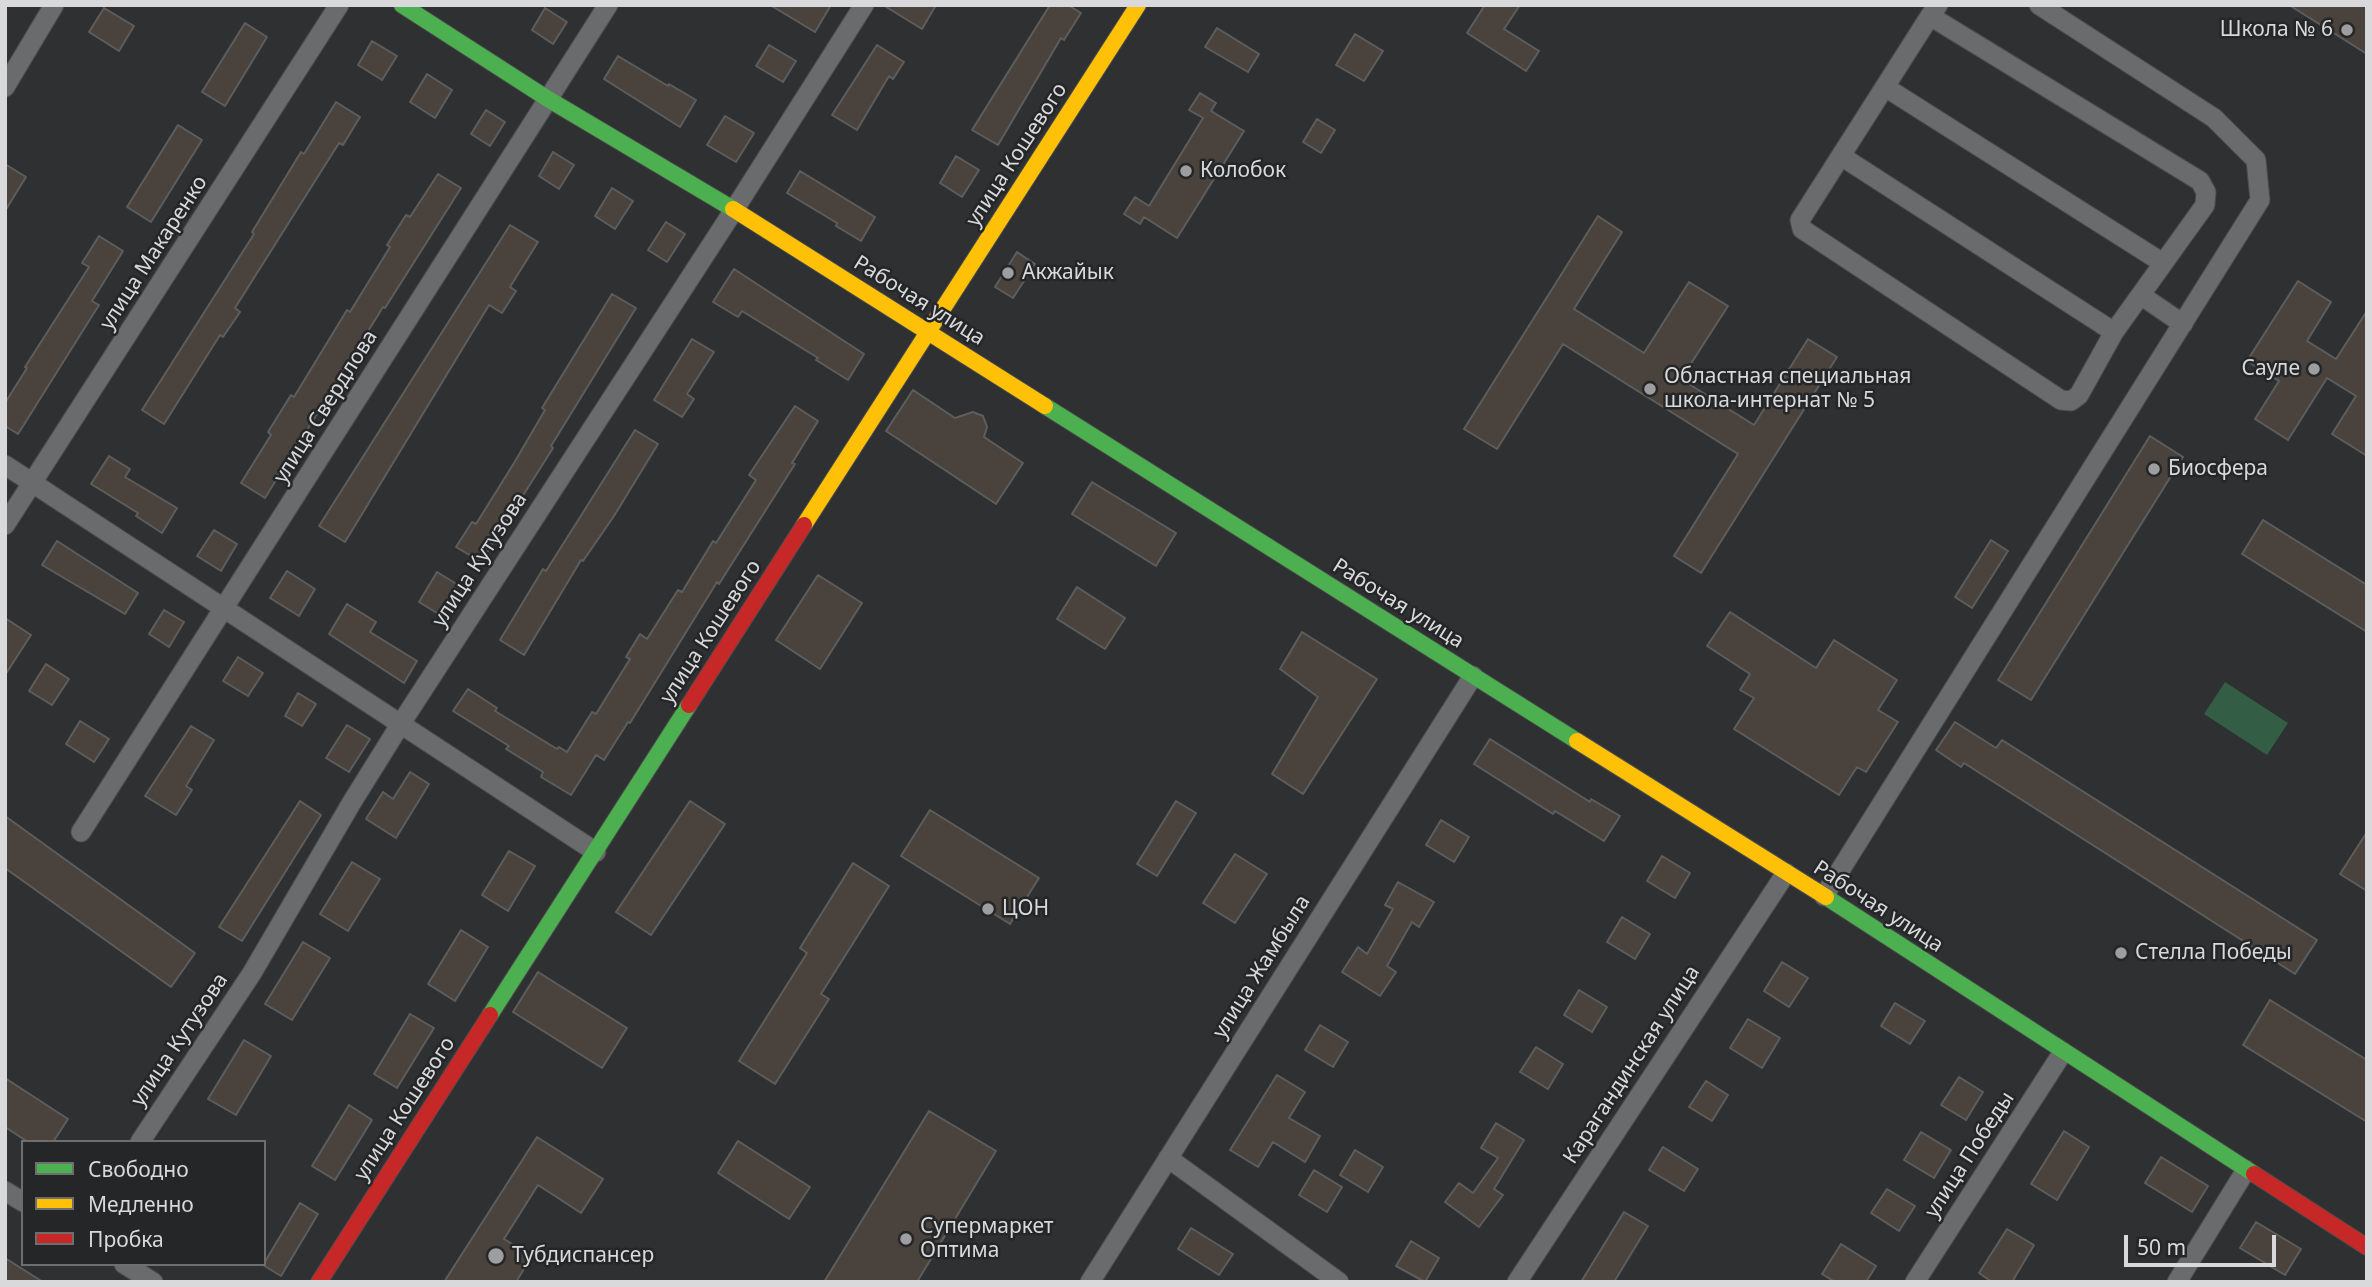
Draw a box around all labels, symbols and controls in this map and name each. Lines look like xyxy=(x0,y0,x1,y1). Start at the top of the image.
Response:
place label: Школа № 6 xyxy=(2220,17,2333,43)
marker: Школа № 6 xyxy=(2339,22,2355,38)
street label: улица Кошевого xyxy=(961,78,1073,232)
place label: Колобок xyxy=(1200,158,1286,184)
marker: Колобок xyxy=(1178,163,1194,179)
street label: улица Макаренко xyxy=(95,171,213,335)
street label: Рабочая улица xyxy=(849,251,989,351)
place label: Акжайык xyxy=(1022,260,1114,286)
marker: Акжайык xyxy=(1000,265,1016,281)
street label: улица Свердлова xyxy=(269,326,383,488)
place label: Сауле xyxy=(2242,356,2300,382)
marker: Сауле xyxy=(2306,361,2322,377)
place label: Областная специальная школа-интернат № 5 xyxy=(1664,364,1911,414)
marker: Областная специальная школа-интернат № 5 xyxy=(1642,381,1658,397)
place label: Биосфера xyxy=(2168,456,2268,482)
marker: Биосфера xyxy=(2146,461,2162,477)
street label: улица Кутузова xyxy=(427,488,533,632)
street label: Рабочая улица xyxy=(1328,554,1468,654)
street label: улица Кошевого xyxy=(655,555,767,709)
street label: Рабочая улица xyxy=(1808,856,1948,958)
street label: улица Жамбыла xyxy=(1208,891,1316,1043)
place label: ЦОН xyxy=(1002,896,1049,922)
marker: ЦОН xyxy=(980,901,996,917)
place label: Стелла Победы xyxy=(2135,940,2292,966)
marker: Стелла Победы xyxy=(2113,945,2129,961)
street label: Карагандинская улица xyxy=(1558,961,1706,1169)
street label: улица Кутузова xyxy=(126,969,234,1111)
street label: улица Кошевого xyxy=(349,1032,461,1186)
street label: улица Победы xyxy=(1920,1087,2020,1223)
legend xyxy=(21,1140,266,1266)
text: Свободно xyxy=(88,1155,189,1183)
text: Медленно xyxy=(88,1190,194,1218)
place label: Супермаркет Оптима xyxy=(920,1214,1054,1264)
scale bar xyxy=(2127,1220,2279,1264)
text: Пробка xyxy=(88,1225,164,1253)
marker: Супермаркет Оптима xyxy=(898,1231,914,1247)
text: 50 m xyxy=(2137,1233,2186,1261)
place label: Тубдиспансер xyxy=(512,1243,654,1269)
marker: Тубдиспансер xyxy=(486,1246,506,1266)

